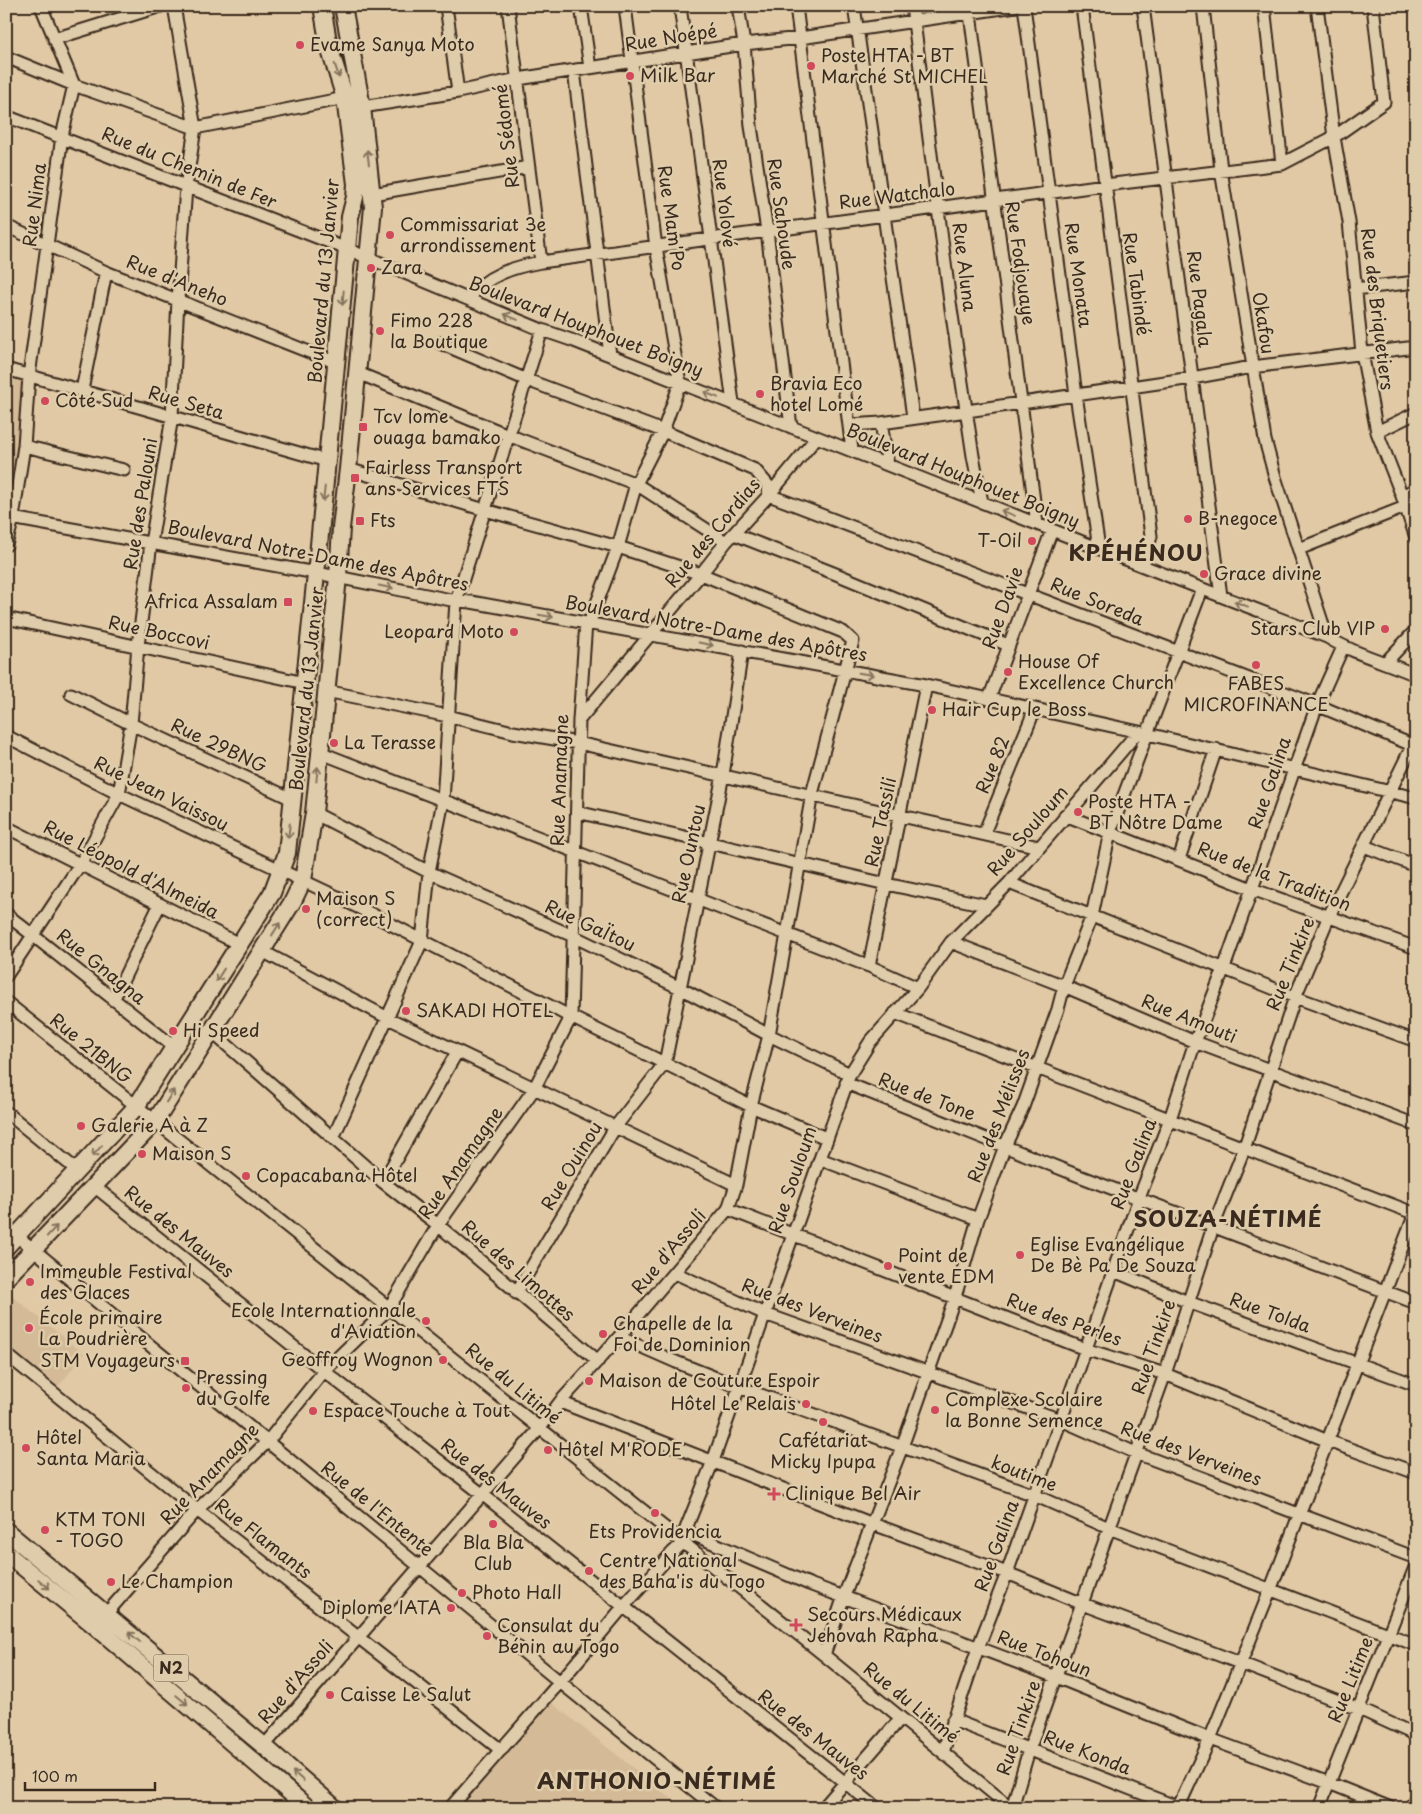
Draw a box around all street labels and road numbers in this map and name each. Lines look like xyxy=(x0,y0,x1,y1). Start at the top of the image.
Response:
street label: Rue Noépé xyxy=(623,16,719,57)
street label: Rue Sédomé xyxy=(486,83,525,190)
street label: Rue du Chemin de Fer xyxy=(98,119,282,214)
street label: Rue Sahoude xyxy=(761,156,804,271)
street label: Rue Yolové xyxy=(707,157,744,249)
street label: Rue Nima xyxy=(15,161,52,248)
street label: Rue Mam'Po xyxy=(652,163,693,272)
street label: Rue Watchalo xyxy=(837,174,956,215)
street label: Boulevard du 13 Janvier xyxy=(300,177,345,384)
street label: Rue Fodjouaye xyxy=(999,199,1044,327)
street label: Rue Aluna xyxy=(947,221,984,314)
street label: Rue Monata xyxy=(1059,221,1100,330)
street label: Rue des Briquetiers xyxy=(1355,226,1402,392)
street label: Rue Tabindé xyxy=(1117,230,1158,337)
street label: Rue d'Aneho xyxy=(123,247,232,312)
street label: Rue Pagala xyxy=(1181,249,1220,349)
street label: Boulevard Houphouet Boigny xyxy=(465,268,708,383)
street label: Okafou xyxy=(1246,290,1283,356)
street label: Rue Seta xyxy=(145,378,228,425)
street label: Boulevard Houphouet Boigny xyxy=(843,415,1084,534)
street label: Rue des Palouni xyxy=(116,436,163,572)
street label: Rue des Cordias xyxy=(658,471,766,593)
street label: Boulevard Notre-Dame des Apôtres xyxy=(165,512,471,597)
street label: Rue Davie xyxy=(974,562,1029,653)
street label: Rue Soreda xyxy=(1047,570,1148,632)
street label: Boulevard du 13 Janvier xyxy=(281,585,330,792)
street label: Boulevard Notre-Dame des Apôtres xyxy=(563,588,869,667)
street label: Rue Boccovi xyxy=(106,608,213,655)
street label: Rue 29BNG xyxy=(167,710,272,779)
street label: Rue Anamagne xyxy=(543,713,574,847)
street label: Rue 82 xyxy=(968,732,1015,797)
street label: Rue Galina xyxy=(1240,732,1297,832)
street label: Rue Jean Vaissou xyxy=(90,748,234,837)
street label: Rue Tassili xyxy=(857,774,902,869)
street label: Rue Souloum xyxy=(980,779,1074,881)
street label: Rue Ountou xyxy=(664,802,711,906)
street label: Rue Léopold d'Almeida xyxy=(39,813,225,925)
street label: Rue de la Tradition xyxy=(1194,834,1355,917)
street label: Rue GaÏtou xyxy=(541,892,640,957)
street label: Rue Tinkire xyxy=(1259,912,1321,1014)
street label: Rue Gnagna xyxy=(52,921,153,1011)
street label: Rue Amouti xyxy=(1138,986,1241,1049)
street label: Rue 21BNG xyxy=(45,1006,139,1090)
street label: Rue des Mélisses xyxy=(960,1045,1035,1186)
street label: Rue de Tone xyxy=(875,1065,980,1127)
street label: Rue Anamagne xyxy=(411,1100,509,1224)
street label: Rue Galina xyxy=(1103,1113,1163,1213)
street label: Rue Ouinou xyxy=(534,1116,608,1215)
street label: Rue Souloum xyxy=(761,1122,823,1237)
street label: Rue des Mauves xyxy=(119,1178,241,1284)
street label: Rue d'Assoli xyxy=(624,1203,712,1299)
street label: Rue des Limottes xyxy=(456,1213,582,1327)
street label: Rue des Verveines xyxy=(738,1270,887,1349)
street label: Rue Tolda xyxy=(1226,1284,1315,1339)
street label: Rue des Perles xyxy=(1003,1285,1126,1352)
street label: Rue Tinkire xyxy=(1124,1295,1181,1398)
street label: Rue du Litimé xyxy=(460,1336,568,1430)
street label: Rue des Verveines xyxy=(1117,1413,1266,1492)
street label: Rue Anamagne xyxy=(153,1416,265,1530)
street label: Rue des Mauves xyxy=(436,1431,558,1535)
street label: koutime xyxy=(988,1448,1061,1498)
street label: Rue de l'Entente xyxy=(316,1454,440,1562)
street label: Rue Flamants xyxy=(209,1491,318,1585)
street label: Rue Galina xyxy=(967,1495,1025,1595)
street label: Rue Tohoun xyxy=(994,1622,1096,1683)
street label: Rue Litime xyxy=(1320,1632,1379,1727)
street label: Rue d'Assoli xyxy=(251,1633,339,1729)
road number: N2 xyxy=(154,1655,188,1682)
street label: Rue du Litimé xyxy=(858,1655,966,1749)
street label: Rue Tinkire xyxy=(989,1676,1046,1779)
street label: Rue des Mauves xyxy=(753,1682,875,1786)
street label: Rue Konda xyxy=(1040,1723,1135,1781)

